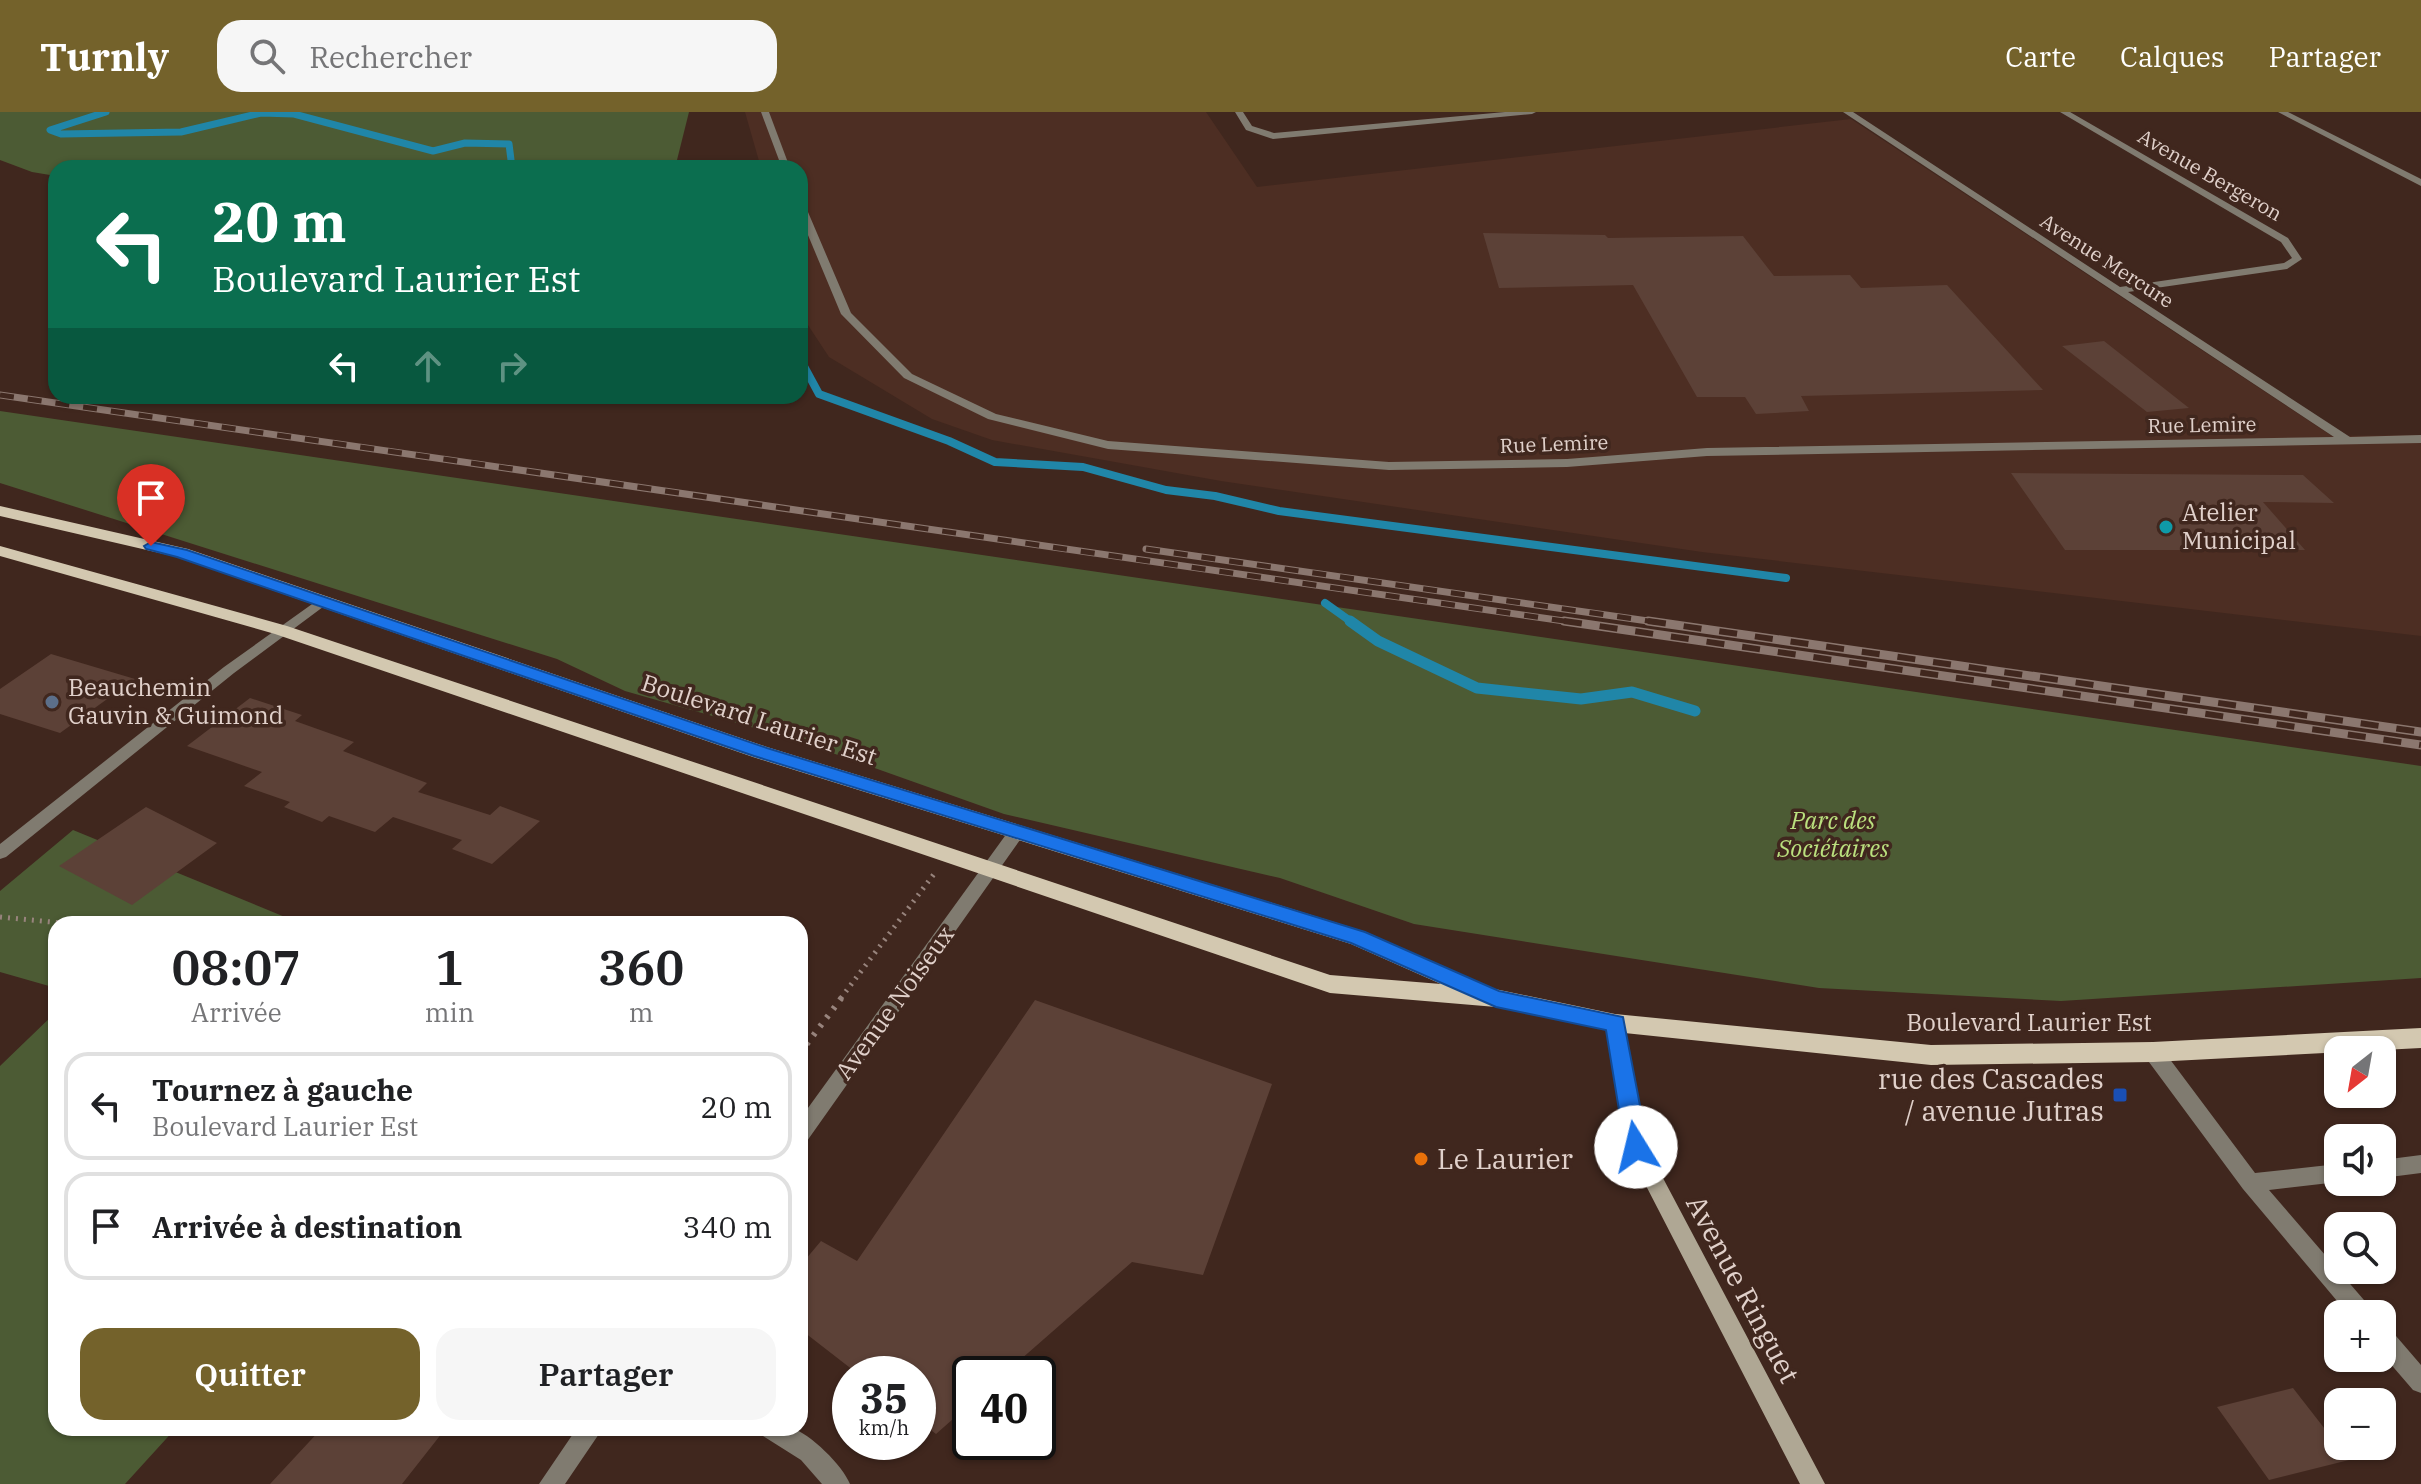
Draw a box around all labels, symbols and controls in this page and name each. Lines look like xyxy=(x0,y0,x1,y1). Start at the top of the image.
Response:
search box xyxy=(217,20,777,92)
text: Turnly xyxy=(40,32,169,81)
icon: search xyxy=(245,34,289,78)
text: Rechercher xyxy=(309,37,472,76)
text: Carte xyxy=(2005,38,2076,75)
text: Calques xyxy=(2120,38,2224,75)
text: Partager xyxy=(2268,38,2381,75)
street label: Avenue Bergeron xyxy=(2133,122,2287,227)
text: 20 m xyxy=(212,185,347,257)
icon: left xyxy=(80,192,184,296)
street label: Avenue Mercure xyxy=(2035,207,2179,314)
text: Boulevard Laurier Est xyxy=(212,255,581,302)
icon: left xyxy=(322,344,366,388)
icon: ahead xyxy=(406,344,450,388)
icon: right xyxy=(490,344,534,388)
street label: Rue Lemire xyxy=(2147,410,2257,439)
street label: Rue Lemire xyxy=(1499,428,1609,459)
pin xyxy=(117,464,185,546)
icon: arrive xyxy=(129,476,173,520)
place label: Atelier Municipal xyxy=(2182,496,2296,556)
marker: Atelier Municipal xyxy=(2157,518,2175,536)
street label: Boulevard Laurier Est xyxy=(638,666,881,772)
place label: Beauchemin Gauvin & Guimond xyxy=(68,671,283,731)
marker: Beauchemin Gauvin & Guimond xyxy=(43,693,61,711)
park label: Parc des Sociétaires xyxy=(1776,804,1889,864)
street label: Avenue Noiseux xyxy=(828,919,961,1086)
text: 08:07 xyxy=(172,936,301,998)
text: 1 xyxy=(435,936,464,998)
text: 360 xyxy=(598,936,684,998)
text: Arrivée xyxy=(191,995,282,1029)
text: min xyxy=(425,995,474,1029)
text: m xyxy=(629,995,654,1029)
street label: Boulevard Laurier Est xyxy=(1906,1006,2152,1038)
north arrow xyxy=(2324,1036,2396,1108)
map controls xyxy=(2324,1036,2396,1460)
place label: rue des Cascades / avenue Jutras xyxy=(1878,1060,2104,1129)
text: Tournez à gauche xyxy=(152,1070,413,1109)
icon: left xyxy=(84,1084,128,1128)
marker: rue des Cascades / avenue Jutras xyxy=(2111,1086,2129,1104)
text: 20 m xyxy=(700,1087,772,1126)
position arrow xyxy=(1594,1105,1678,1189)
text: Boulevard Laurier Est xyxy=(152,1109,418,1143)
button: sound xyxy=(2324,1124,2396,1196)
place label: Le Laurier xyxy=(1437,1140,1573,1177)
marker: Le Laurier xyxy=(1412,1150,1430,1168)
street label: Avenue Ringuet xyxy=(1678,1188,1809,1389)
icon: arrive xyxy=(84,1204,128,1248)
text: Arrivée à destination xyxy=(152,1207,462,1246)
text: 340 m xyxy=(682,1207,772,1246)
button: search xyxy=(2324,1212,2396,1284)
button: + xyxy=(2324,1300,2396,1372)
button: Quitter xyxy=(80,1328,420,1420)
button: Partager xyxy=(436,1328,776,1420)
speed limit sign: 40 xyxy=(952,1356,1056,1460)
text: 35 xyxy=(860,1372,908,1424)
button: − xyxy=(2324,1388,2396,1460)
text: km/h xyxy=(859,1414,909,1441)

